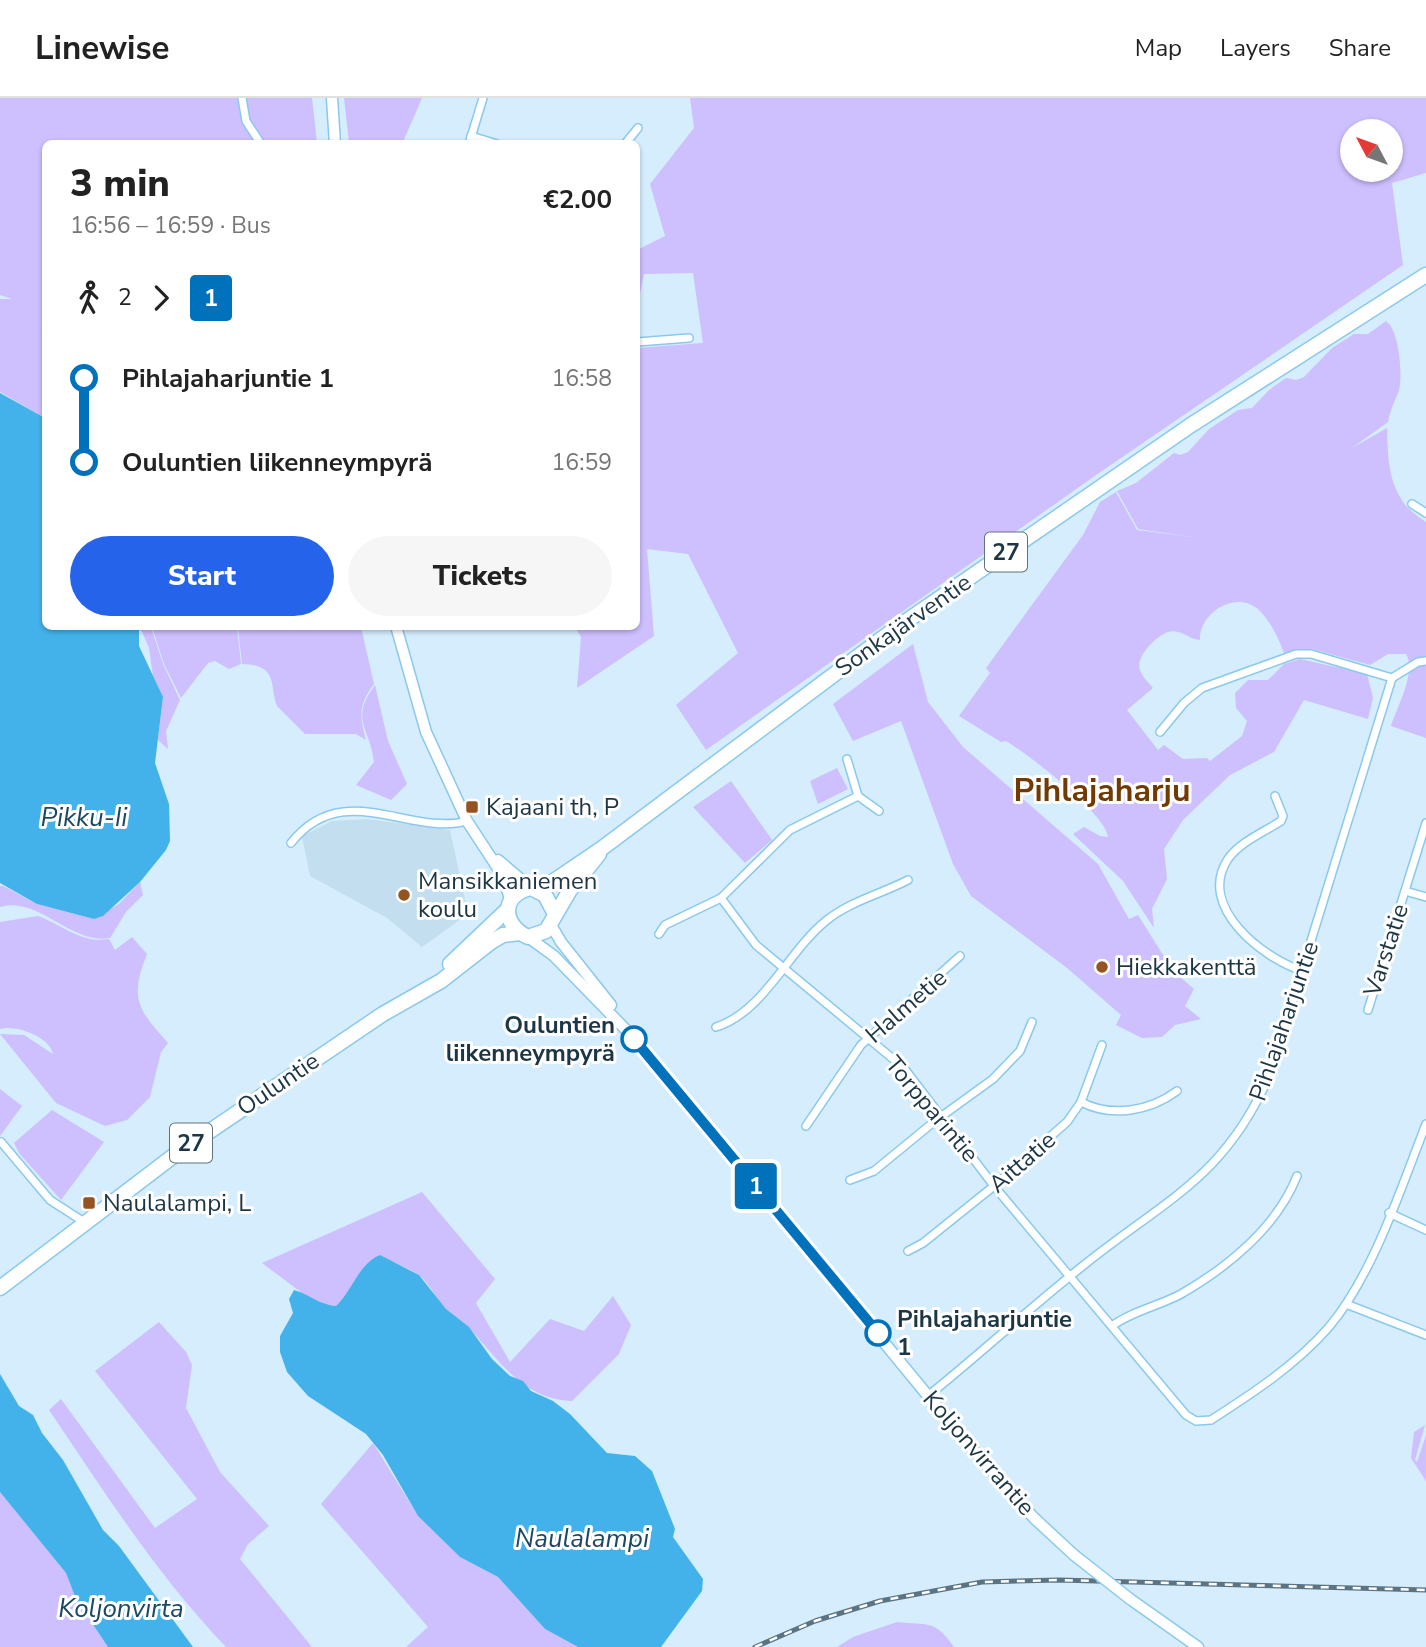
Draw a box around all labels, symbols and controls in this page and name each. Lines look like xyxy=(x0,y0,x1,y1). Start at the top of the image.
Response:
text: Linewise xyxy=(35,26,169,71)
text: Map xyxy=(1135,32,1182,64)
text: Layers xyxy=(1220,32,1291,64)
text: Share xyxy=(1329,32,1391,64)
north arrow xyxy=(1340,119,1404,182)
map controls xyxy=(1340,119,1403,182)
text: 3 min xyxy=(70,158,170,209)
text: €2.00 xyxy=(543,182,612,217)
text: 16:56 – 16:59 · Bus xyxy=(70,210,271,241)
icon: walk xyxy=(70,279,108,317)
icon: forward xyxy=(142,279,180,317)
text: 2 xyxy=(118,282,132,313)
text: 1 xyxy=(204,282,218,314)
text: Pihlajaharjuntie 1 xyxy=(122,361,334,396)
text: 16:58 xyxy=(552,363,612,394)
text: Ouluntien liikenneympyrä xyxy=(122,445,432,480)
text: 16:59 xyxy=(552,447,612,478)
road number: 27 xyxy=(985,533,1027,572)
button: Start xyxy=(70,536,334,616)
button: Tickets xyxy=(348,536,612,616)
street label: Sonkajärventie xyxy=(829,566,977,684)
district label: Pihlajaharju xyxy=(1014,769,1190,812)
place label: Kajaani th, P xyxy=(486,791,619,823)
marker: Kajaani th, P xyxy=(464,799,480,815)
water label: Pikku-Ii xyxy=(41,800,128,835)
place label: Mansikkaniemen koulu xyxy=(418,865,598,925)
marker: Mansikkaniemen koulu xyxy=(396,887,412,903)
street label: Varstatie xyxy=(1356,900,1416,1001)
street label: Pihlajaharjuntie xyxy=(1242,937,1326,1105)
place label: Hiekkakenttä xyxy=(1116,951,1257,983)
marker: Hiekkakenttä xyxy=(1094,959,1110,975)
street label: Halmetie xyxy=(858,962,954,1050)
place label: Ouluntien liikenneympyrä xyxy=(446,1009,615,1069)
marker: Ouluntien liikenneympyrä xyxy=(621,1026,647,1052)
street label: Ouluntie xyxy=(231,1045,325,1123)
street label: Torpparintie xyxy=(878,1049,986,1169)
road number: 27 xyxy=(170,1124,212,1162)
street label: Aittatie xyxy=(982,1124,1062,1200)
line badge: 1 xyxy=(733,1163,779,1209)
text: 1 xyxy=(749,1170,763,1202)
place label: Naulalampi, L xyxy=(103,1187,251,1219)
marker: Naulalampi, L xyxy=(81,1195,97,1211)
place label: Pihlajaharjuntie 1 xyxy=(897,1303,1072,1363)
marker: Pihlajaharjuntie 1 xyxy=(865,1320,891,1346)
street label: Koljonvirrantie xyxy=(916,1384,1042,1522)
water label: Naulalampi xyxy=(515,1521,650,1556)
water label: Koljonvirta xyxy=(58,1591,184,1626)

